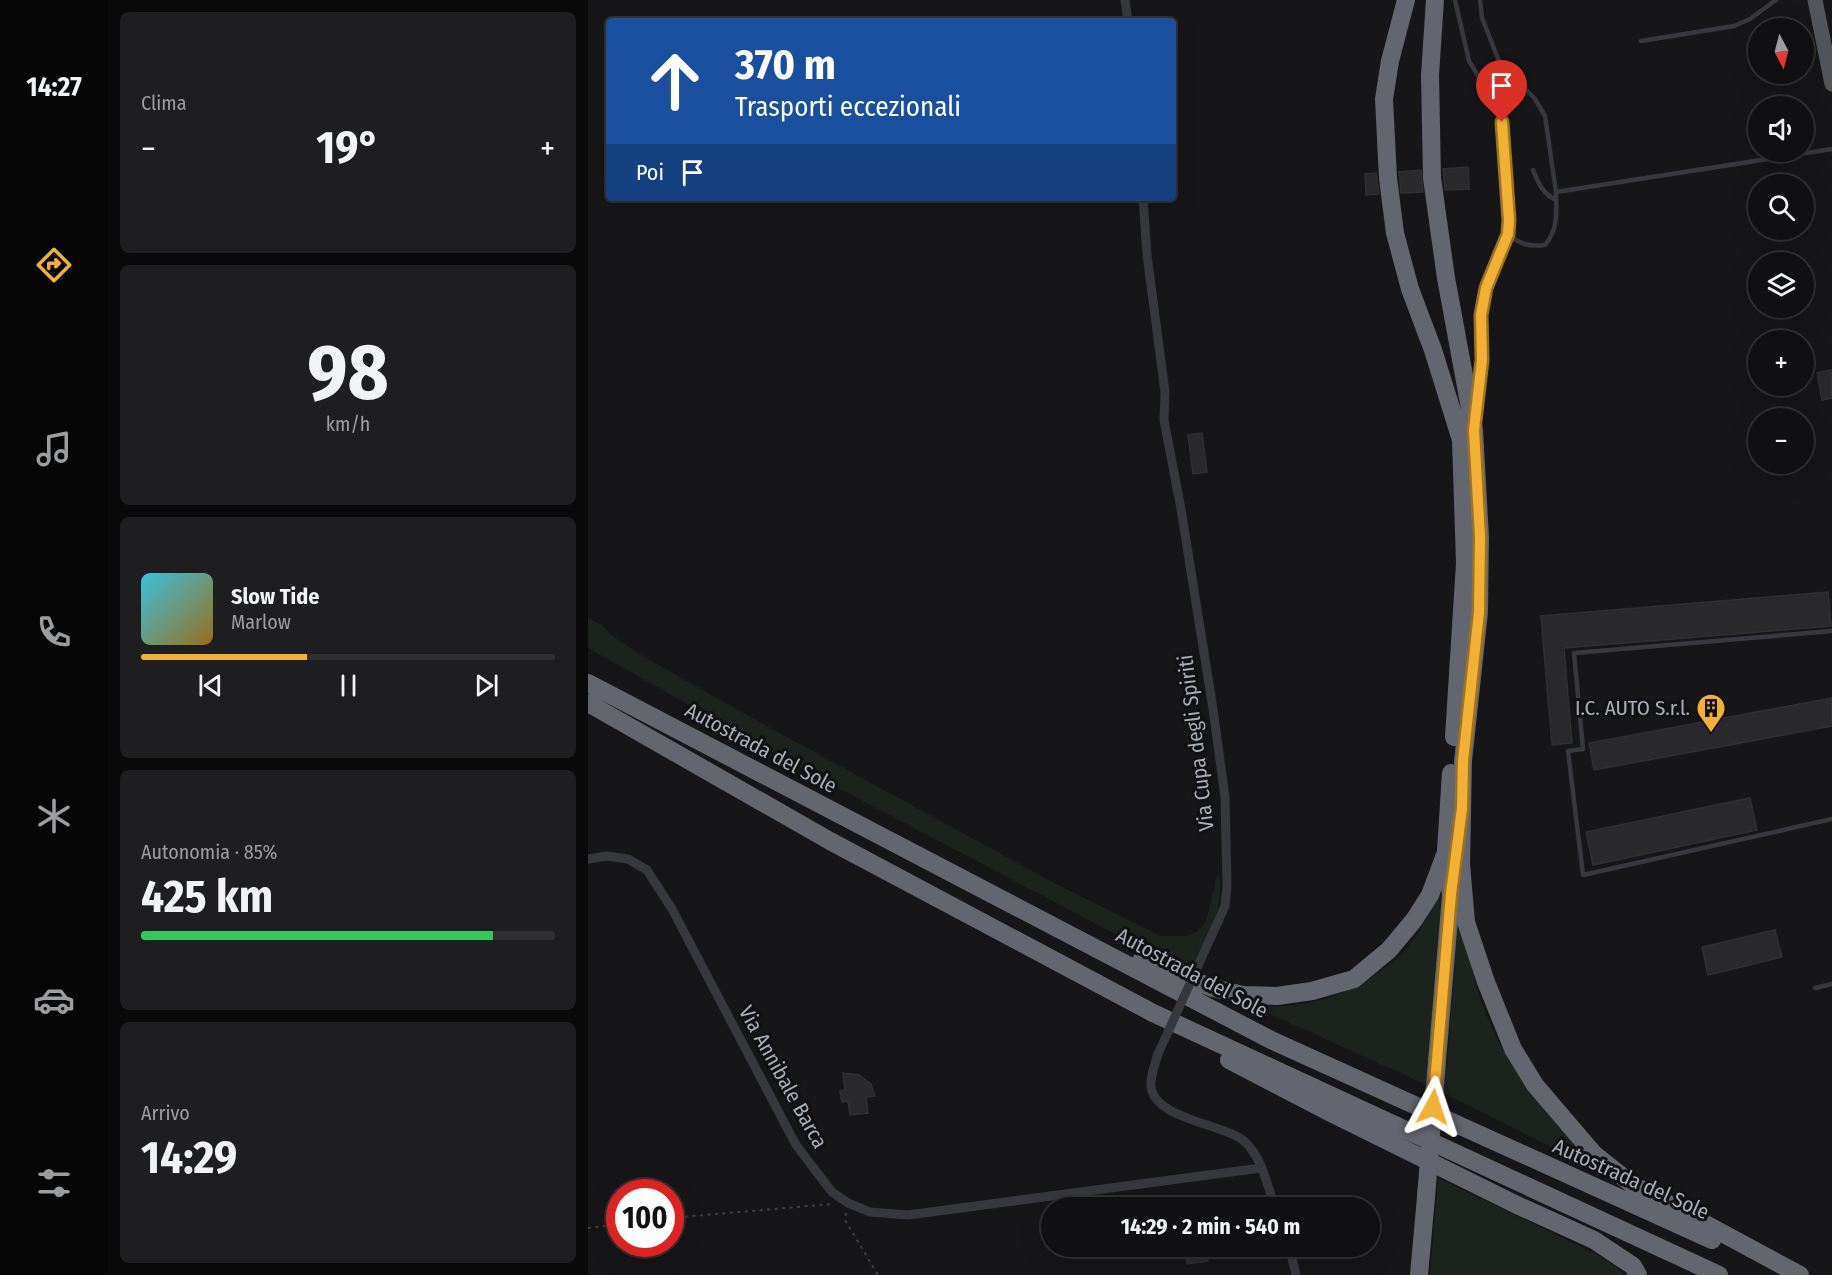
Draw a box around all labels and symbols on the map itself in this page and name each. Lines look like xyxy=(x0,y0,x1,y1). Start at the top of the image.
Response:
north arrow xyxy=(1748,18,1814,84)
pin xyxy=(1476,60,1527,122)
street label: Via Cupa degli Spiriti xyxy=(1172,653,1220,833)
building icon: I.C. AUTO S.r.l. xyxy=(1695,692,1727,734)
place label: I.C. AUTO S.r.l. xyxy=(1575,695,1690,721)
street label: Autostrada del Sole xyxy=(681,697,841,799)
street label: Autostrada del Sole xyxy=(1112,922,1272,1024)
street label: Via Annibale Barca xyxy=(733,1001,833,1153)
position arrow xyxy=(1401,1075,1465,1139)
street label: Autostrada del Sole xyxy=(1549,1133,1713,1225)
speed limit sign: 100 xyxy=(606,1179,684,1257)

